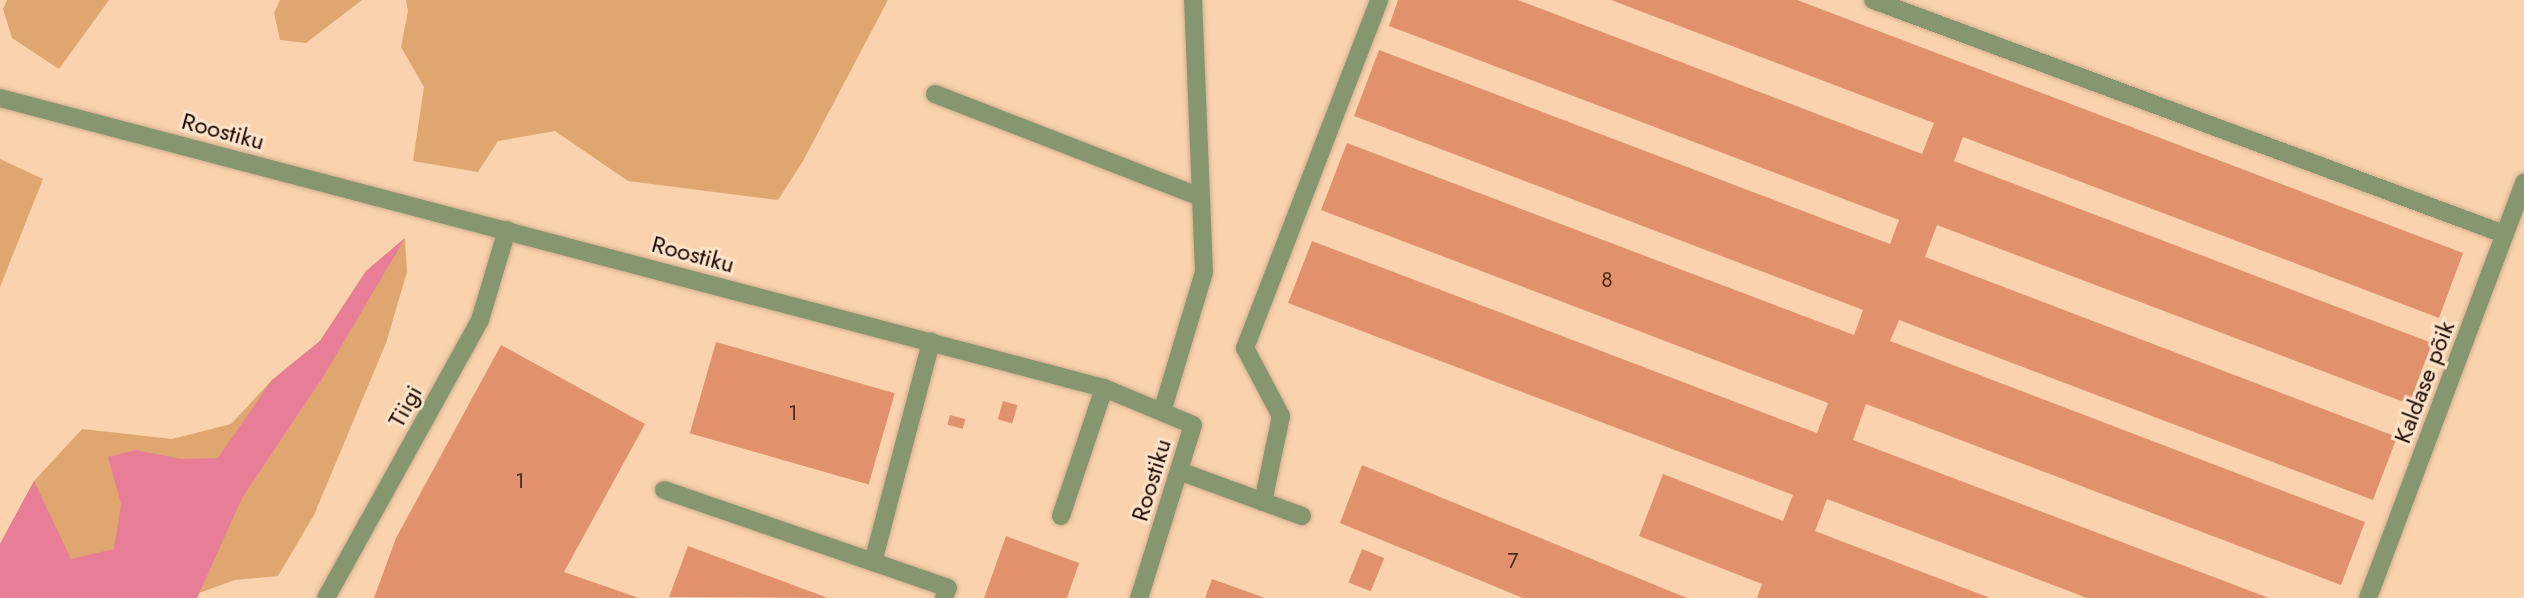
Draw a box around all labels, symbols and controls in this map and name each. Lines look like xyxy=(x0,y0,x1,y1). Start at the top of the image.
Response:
street label: Roostiku xyxy=(179,106,267,156)
street label: Roostiku xyxy=(649,229,737,279)
house number: 8 xyxy=(1601,267,1613,293)
street label: Kaldase põik xyxy=(2388,317,2460,447)
street label: Tiigi xyxy=(382,380,428,432)
house number: 1 xyxy=(788,400,798,426)
street label: Roostiku xyxy=(1125,436,1177,524)
house number: 1 xyxy=(515,468,525,494)
house number: 7 xyxy=(1507,548,1519,574)

